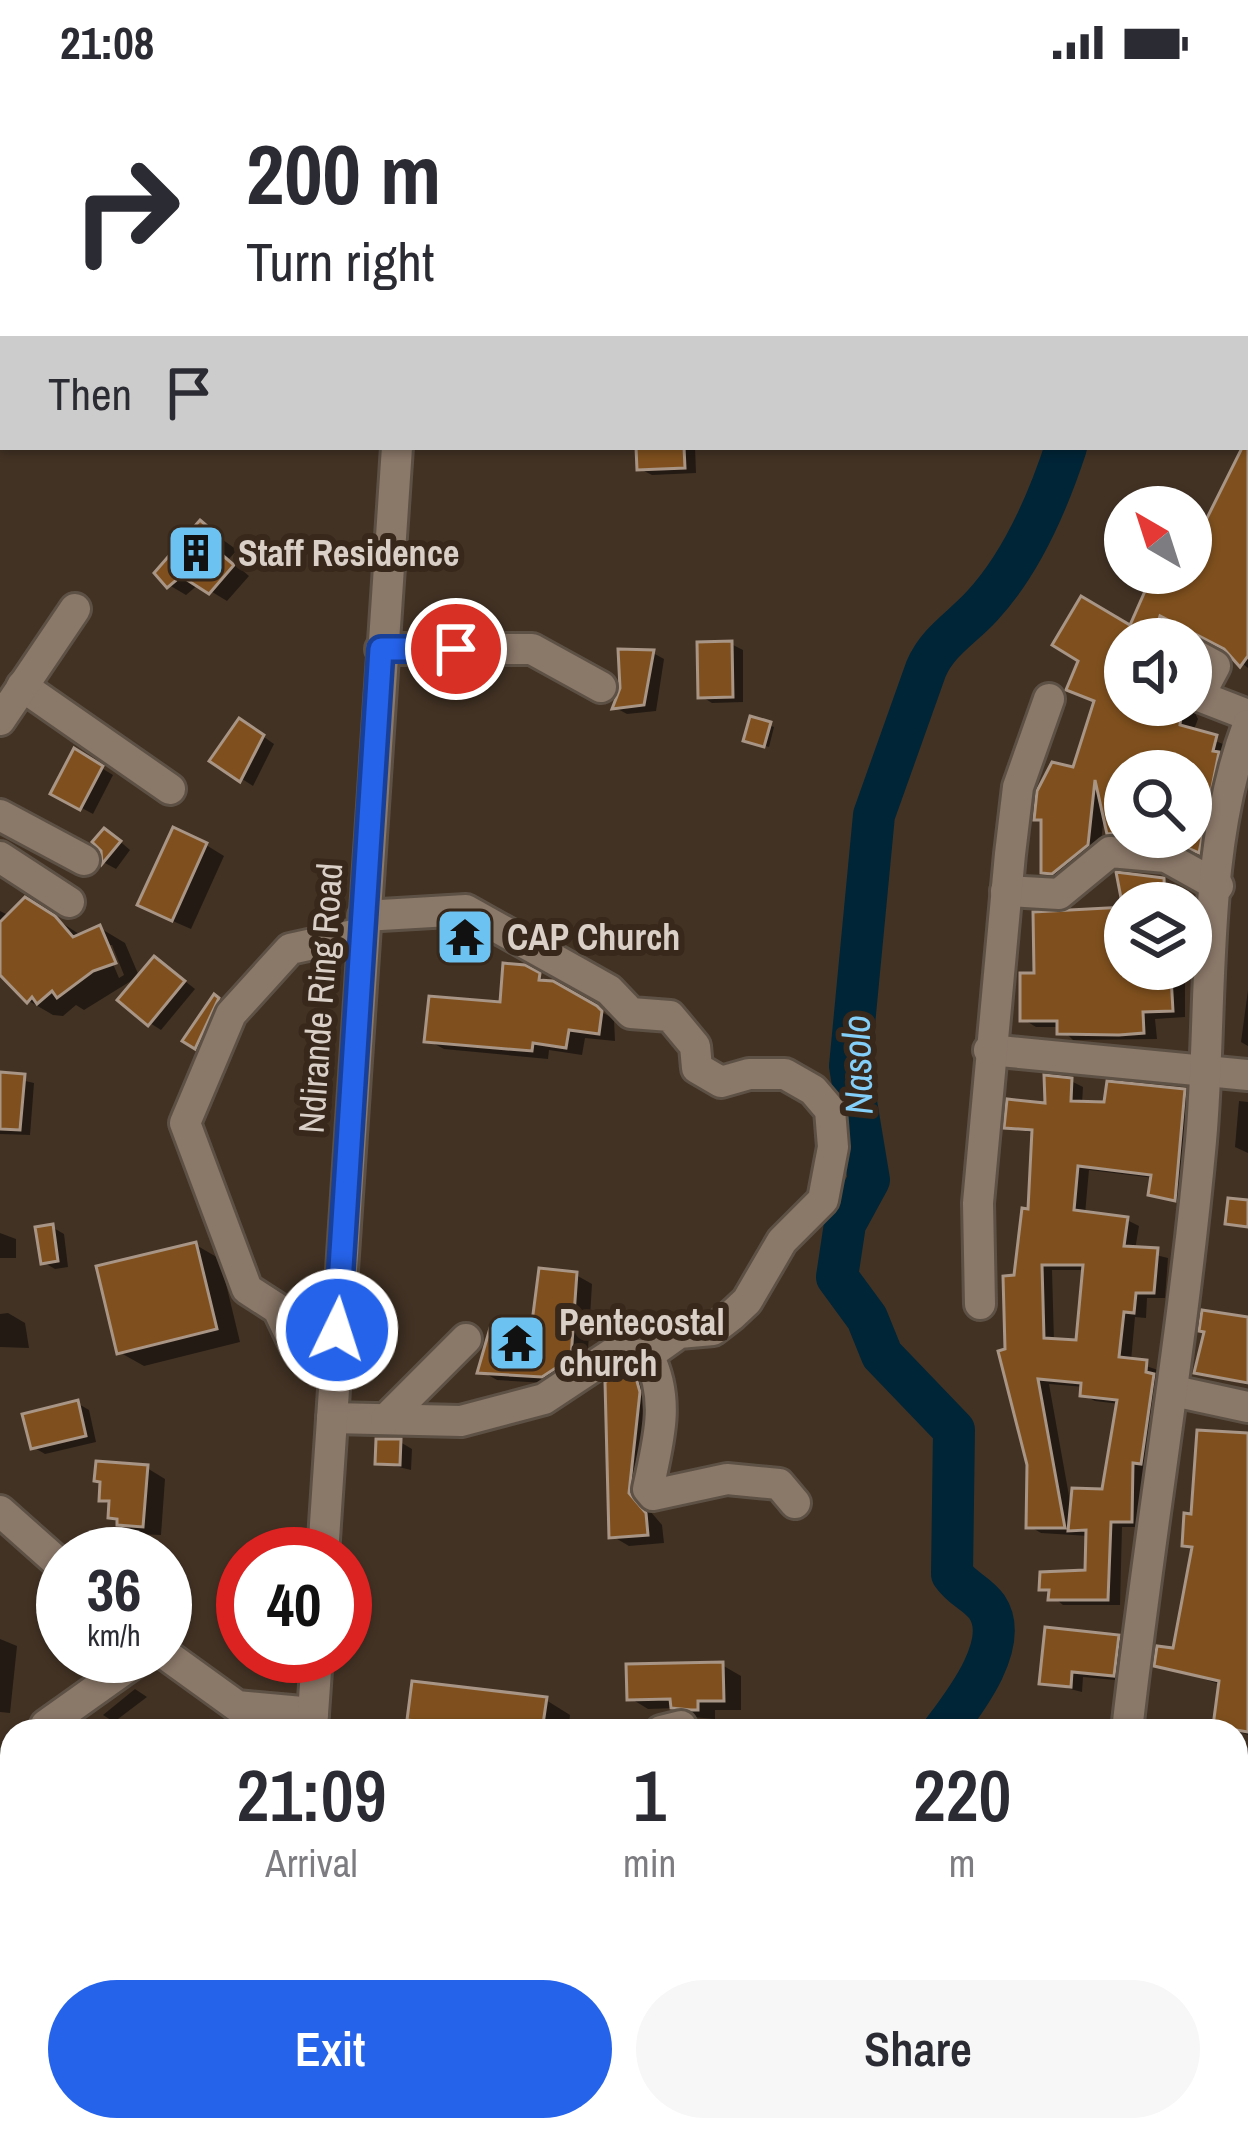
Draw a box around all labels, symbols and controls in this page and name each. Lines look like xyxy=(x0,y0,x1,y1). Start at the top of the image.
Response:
text: 21:08 xyxy=(60,12,154,73)
text: 200 m xyxy=(246,117,441,230)
icon: right xyxy=(48,132,204,288)
text: Turn right xyxy=(246,225,434,298)
icon: arrive xyxy=(156,360,222,426)
text: Then xyxy=(48,363,132,424)
north arrow xyxy=(1104,486,1212,594)
map controls xyxy=(1104,486,1212,990)
building icon: Staff Residence xyxy=(165,522,227,584)
place label: Staff Residence xyxy=(238,529,459,577)
pin xyxy=(405,598,507,700)
icon: arrive xyxy=(423,616,489,682)
button: sound xyxy=(1104,618,1212,726)
button: search xyxy=(1104,750,1212,858)
street label: Ndirande Ring Road xyxy=(287,861,353,1135)
button: layers xyxy=(1104,882,1212,990)
temple icon: CAP Church xyxy=(434,906,496,968)
place label: CAP Church xyxy=(507,913,680,961)
water label: Nasolo xyxy=(829,1014,885,1116)
position arrow xyxy=(274,1267,400,1393)
place label: Pentecostal church xyxy=(559,1298,725,1387)
temple icon: Pentecostal church xyxy=(486,1312,548,1374)
speed limit sign: 40 xyxy=(216,1527,372,1683)
text: 36 xyxy=(87,1549,141,1630)
text: km/h xyxy=(87,1615,141,1655)
text: 21:09 xyxy=(237,1746,386,1843)
text: 1 xyxy=(633,1746,666,1843)
text: 220 xyxy=(913,1746,1011,1843)
text: Arrival xyxy=(265,1837,358,1889)
text: min xyxy=(623,1837,676,1889)
text: m xyxy=(949,1837,975,1889)
button: Exit xyxy=(48,1980,612,2118)
button: Share xyxy=(636,1980,1200,2118)

